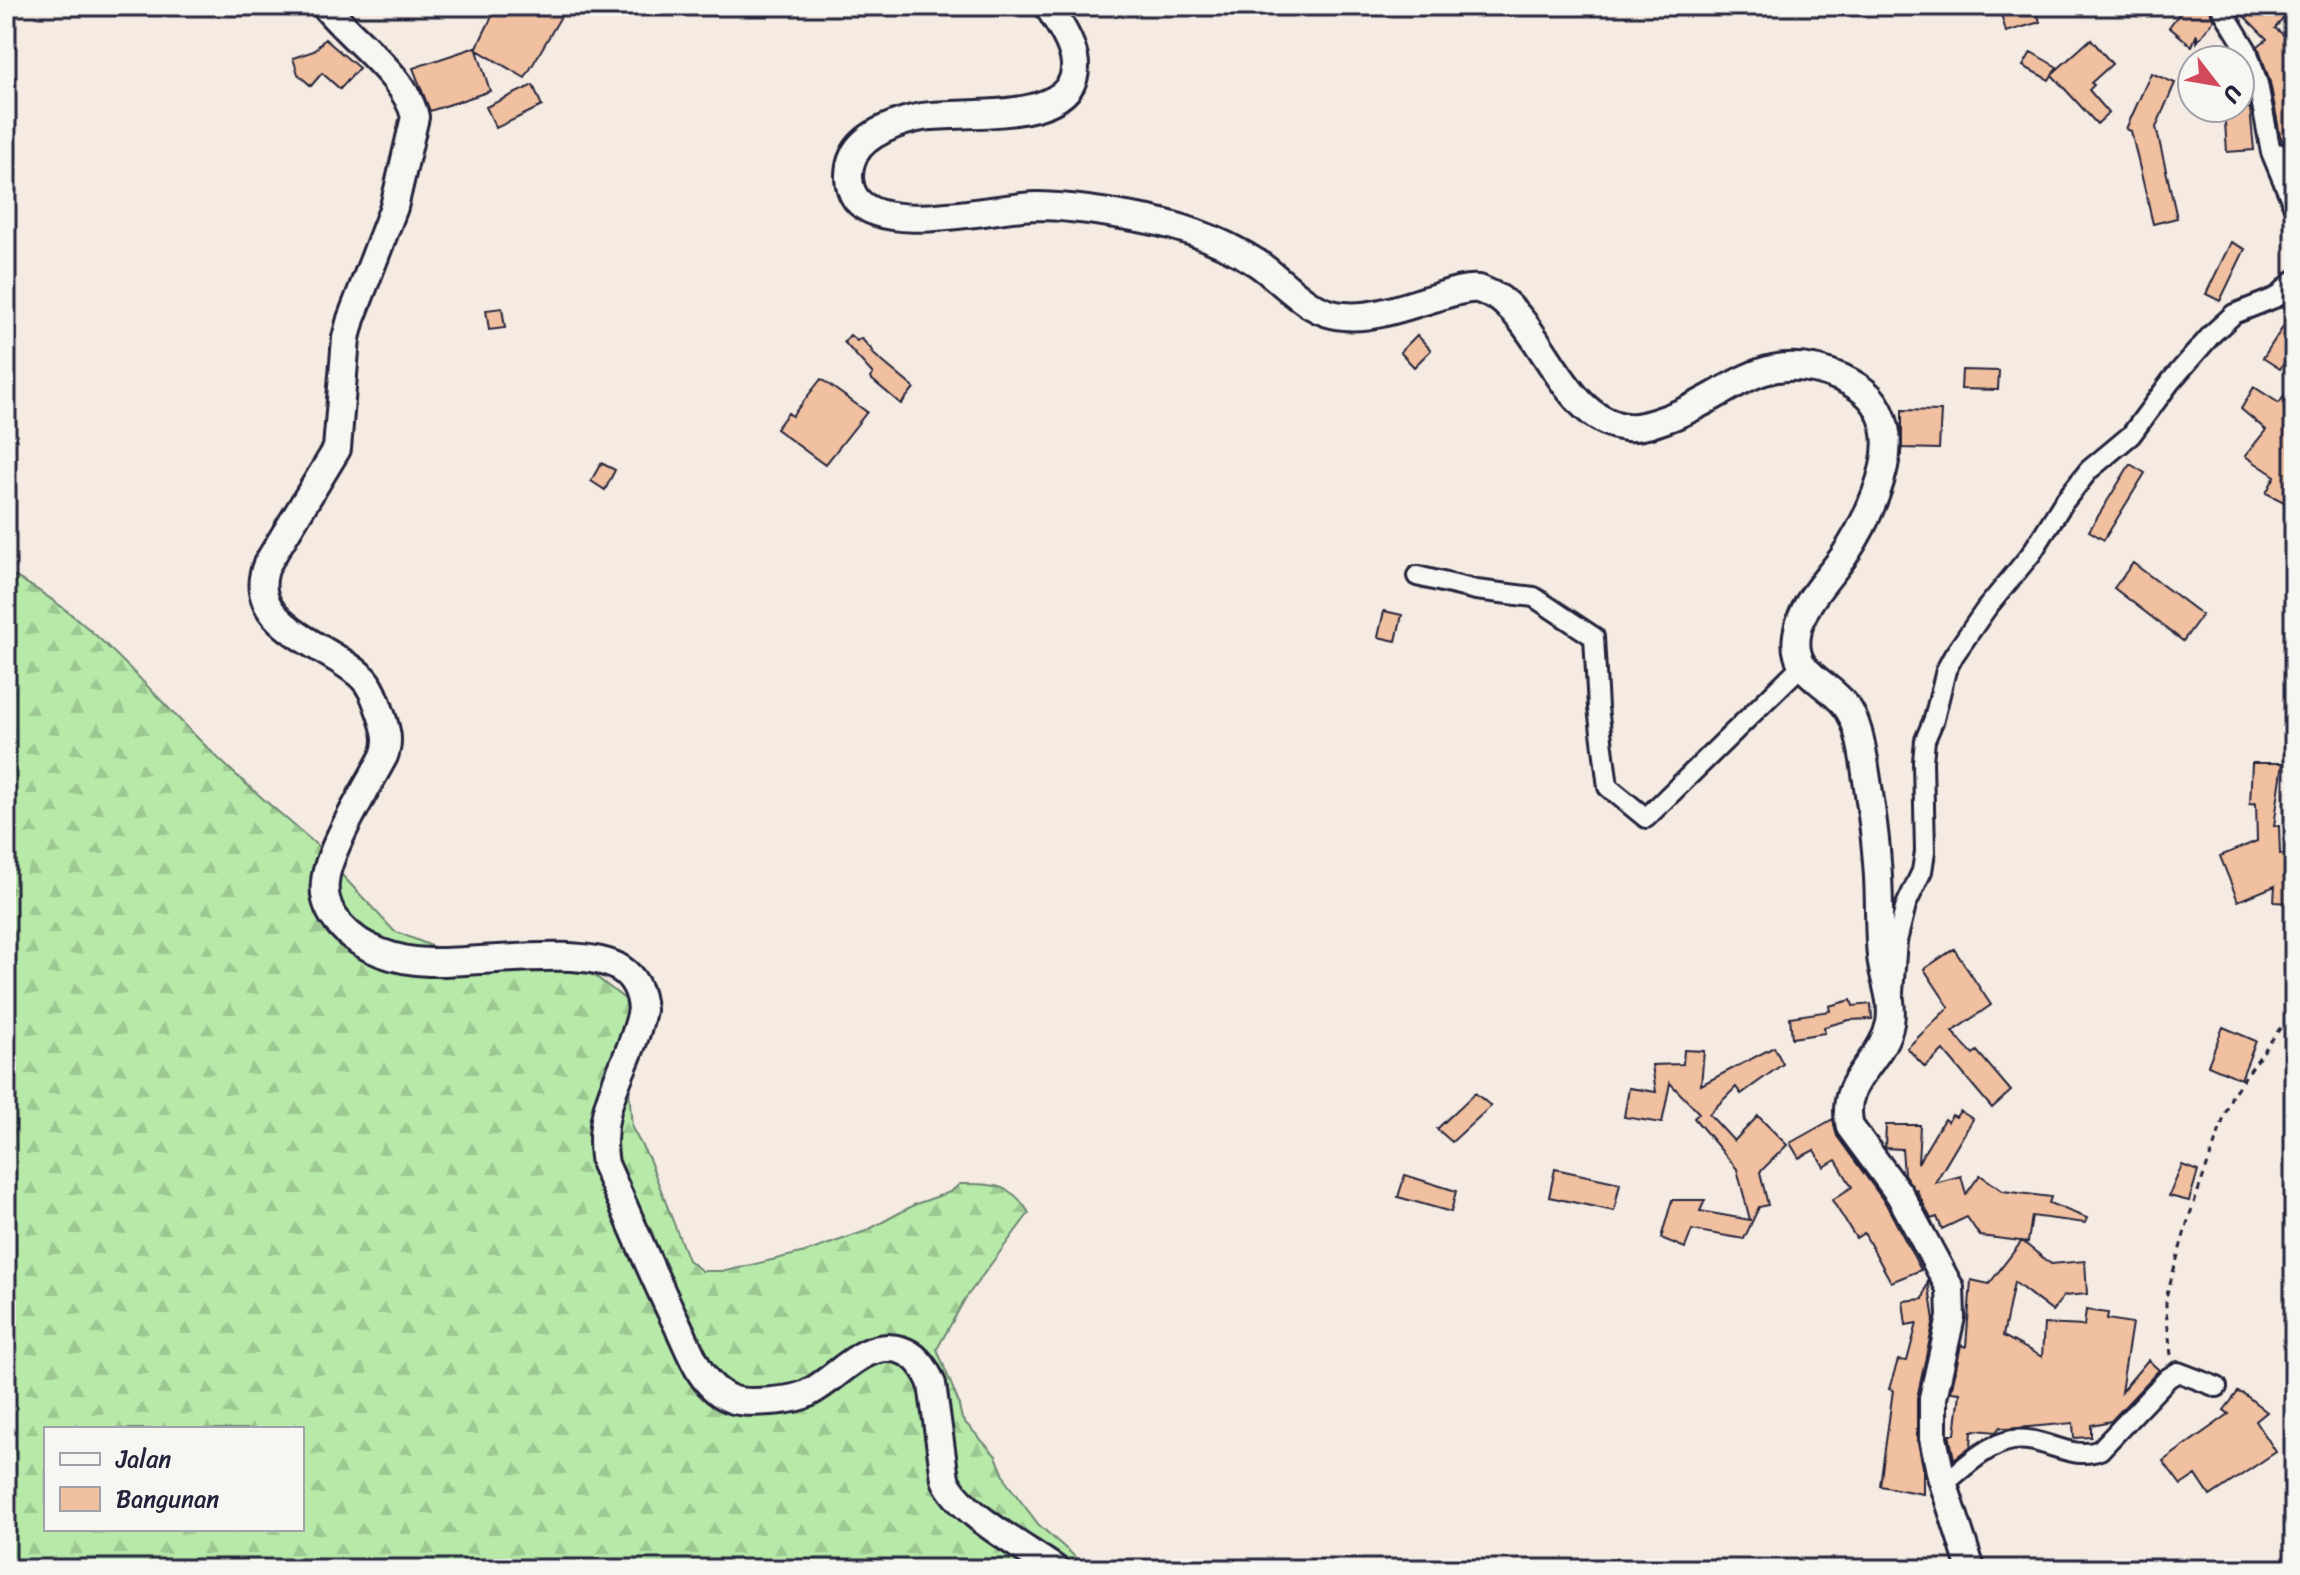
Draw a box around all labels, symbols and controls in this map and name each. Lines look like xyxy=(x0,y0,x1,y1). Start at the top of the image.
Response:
north arrow xyxy=(2176,44,2256,124)
text: U xyxy=(2212,78,2253,112)
legend xyxy=(44,1427,304,1531)
text: Jalan xyxy=(115,1438,171,1480)
text: Bangunan xyxy=(116,1478,219,1520)

